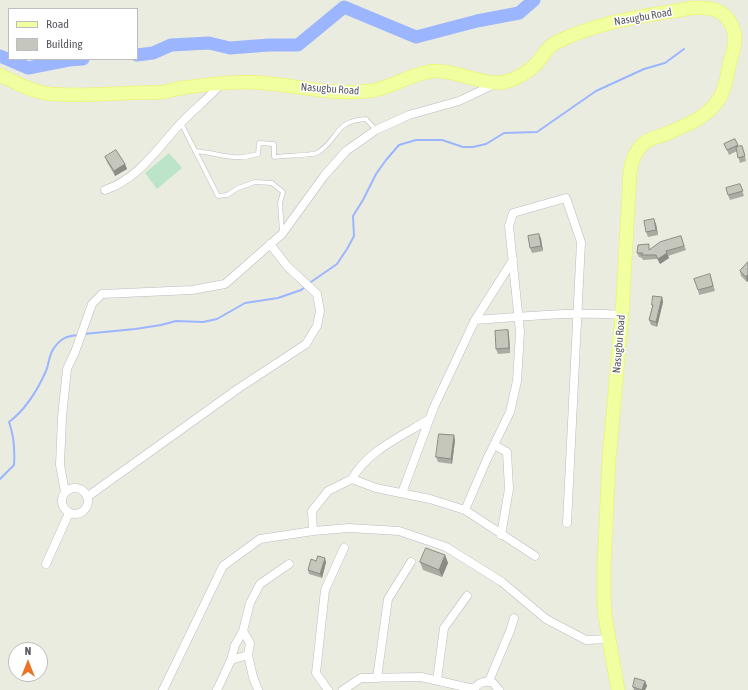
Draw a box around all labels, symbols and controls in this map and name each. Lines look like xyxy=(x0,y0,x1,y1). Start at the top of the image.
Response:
street label: Nasugbu Road xyxy=(613,5,673,29)
legend xyxy=(8,8,138,60)
text: Road xyxy=(46,17,69,31)
text: Building xyxy=(46,37,83,51)
street label: Nasugbu Road xyxy=(300,80,360,98)
street label: Nasugbu Road xyxy=(610,314,628,374)
north arrow xyxy=(8,642,48,682)
text: N xyxy=(25,645,31,657)

